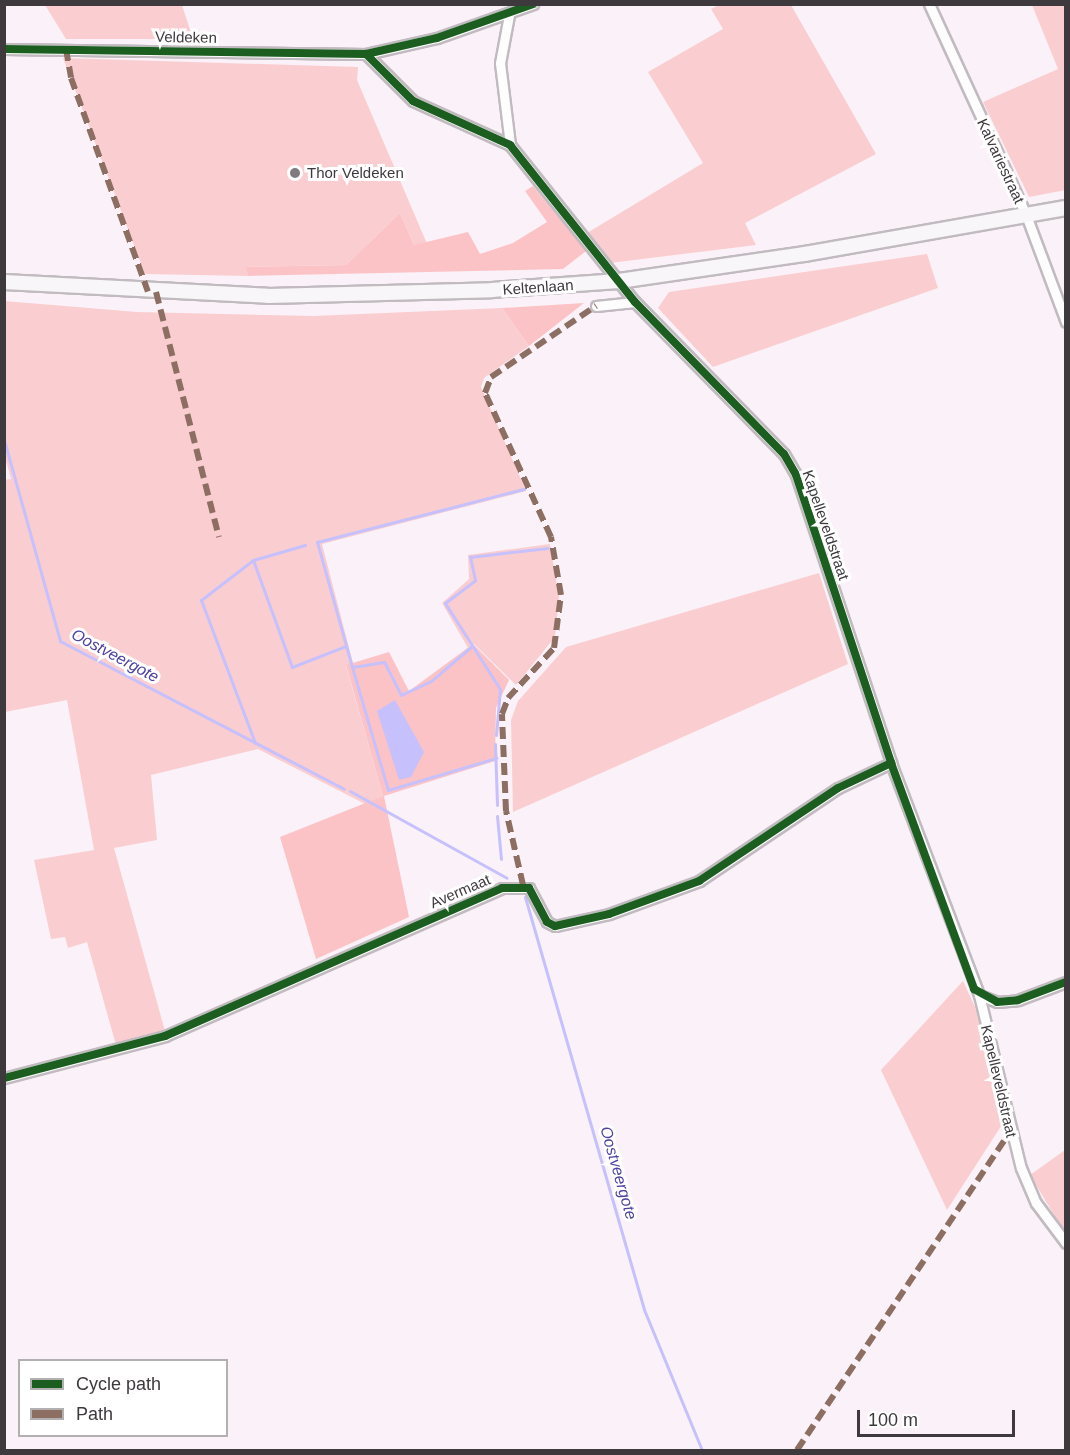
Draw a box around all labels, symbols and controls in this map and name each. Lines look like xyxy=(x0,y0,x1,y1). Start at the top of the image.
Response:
street label: Veldeken xyxy=(155,27,217,47)
street label: Kalvariestraat xyxy=(973,116,1029,206)
place label: Thor Veldeken xyxy=(307,164,404,182)
marker: Thor Veldeken xyxy=(288,166,302,180)
street label: Keltenlaan xyxy=(502,276,574,298)
street label: Kapelleveldstraat xyxy=(799,468,853,582)
water label: Oostveergote xyxy=(68,625,162,687)
street label: Avermaat xyxy=(427,870,493,912)
street label: Kapelleveldstraat xyxy=(977,1023,1021,1139)
water label: Oostveergote xyxy=(596,1124,640,1222)
legend xyxy=(18,1359,228,1437)
text: Cycle path xyxy=(76,1374,161,1394)
scale bar xyxy=(860,1398,1018,1436)
text: Path xyxy=(76,1404,113,1424)
text: 100 m xyxy=(868,1410,918,1430)

